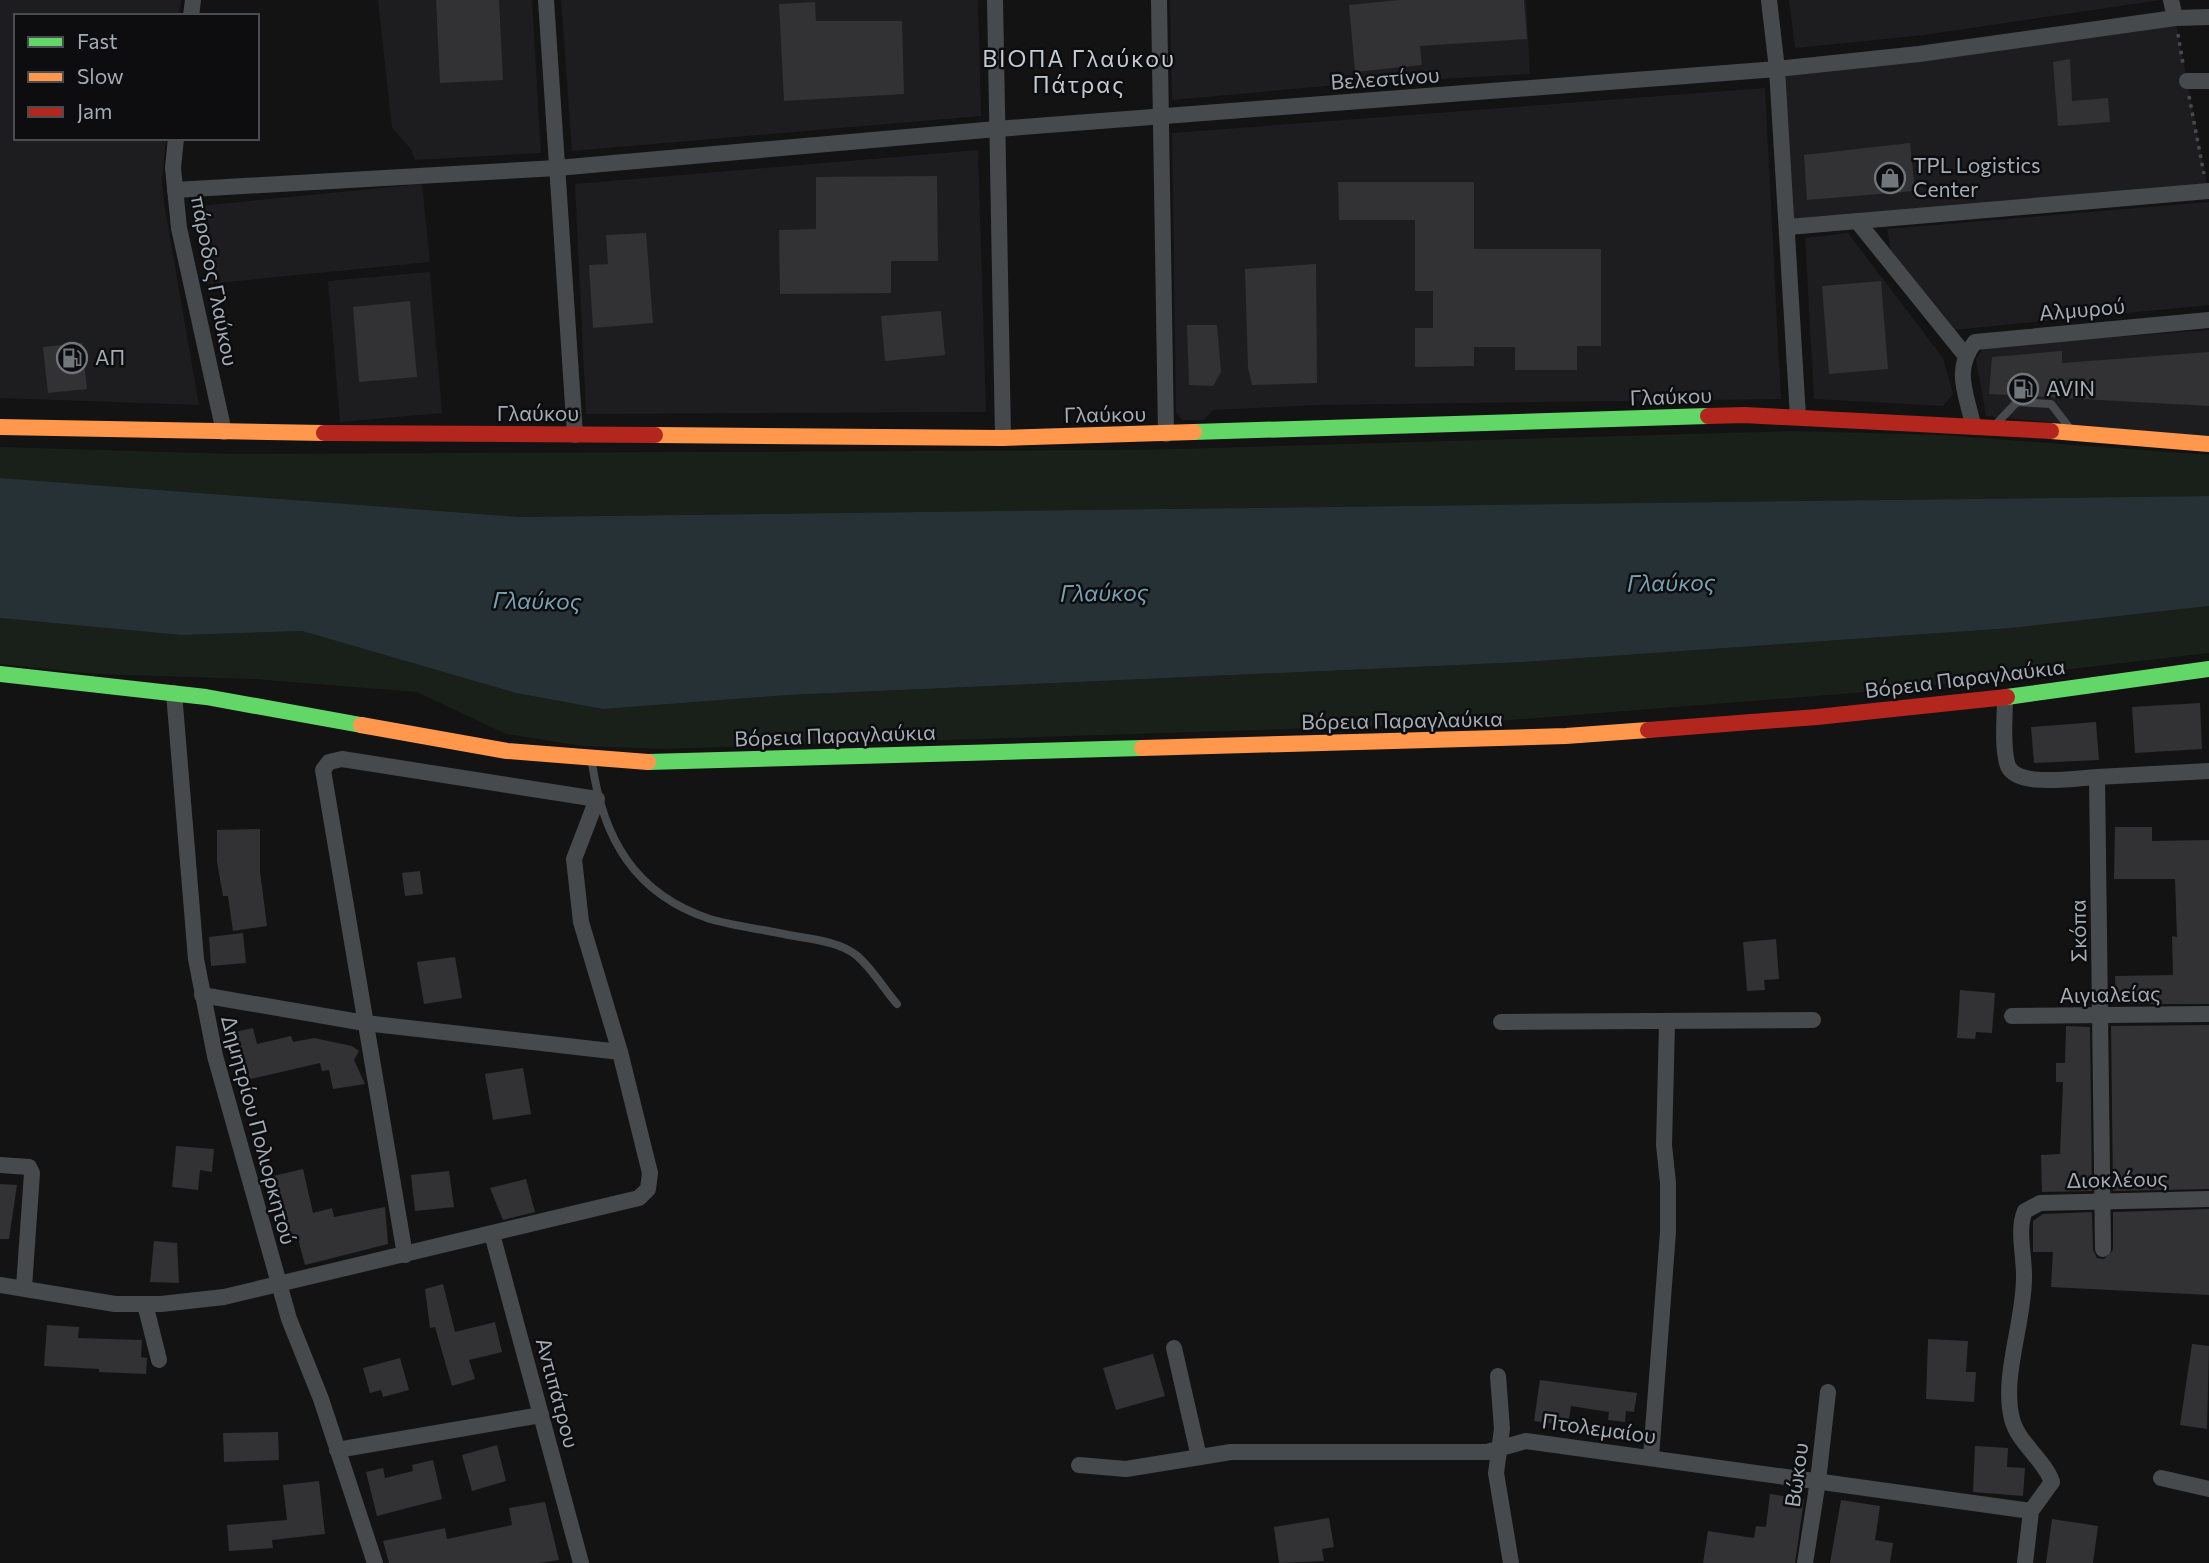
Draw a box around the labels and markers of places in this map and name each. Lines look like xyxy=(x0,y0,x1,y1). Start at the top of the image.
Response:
place label: TPL Logistics Center xyxy=(1913,152,2040,201)
shop icon: TPL Logistics Center xyxy=(1873,161,1907,195)
fuel station icon: ΑΠ xyxy=(55,341,89,375)
place label: ΑΠ xyxy=(95,344,125,369)
fuel station icon: AVIN xyxy=(2006,372,2040,406)
place label: AVIN xyxy=(2046,375,2095,400)

